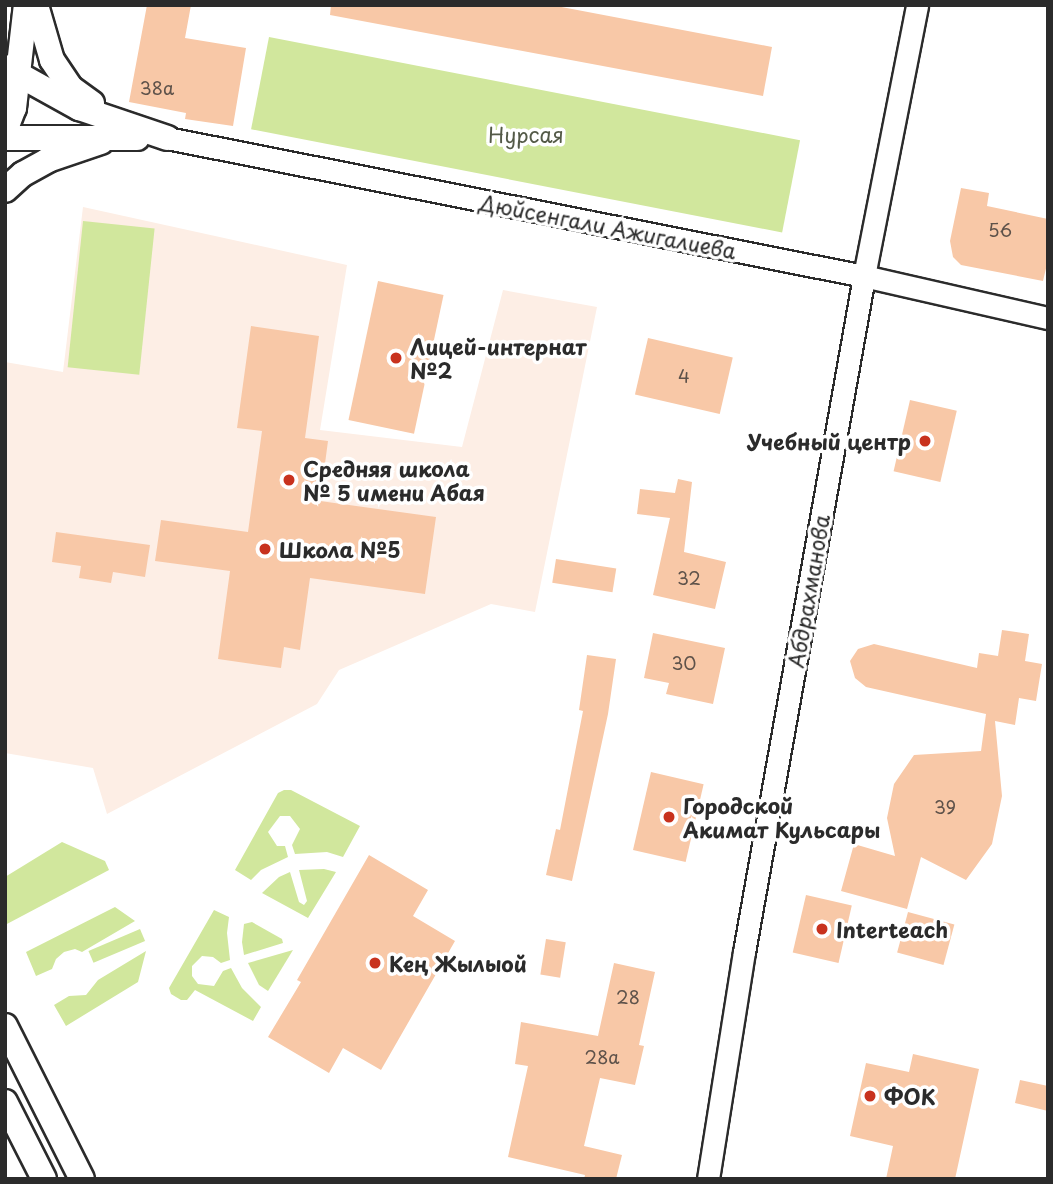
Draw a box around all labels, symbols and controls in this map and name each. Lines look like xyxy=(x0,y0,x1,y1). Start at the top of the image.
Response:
house number: 38а xyxy=(140,77,174,99)
park label: Нурсая xyxy=(488,121,564,147)
street label: Дюйсенгали Ажигалиева xyxy=(478,189,738,263)
house number: 56 xyxy=(988,219,1012,241)
place label: Лицей-интернат №2 xyxy=(410,333,586,383)
marker: Лицей-интернат №2 xyxy=(388,350,404,366)
house number: 4 xyxy=(678,365,690,387)
place label: Учебный центр xyxy=(746,428,911,454)
marker: Учебный центр xyxy=(917,433,933,449)
place label: Средняя школа № 5 имени Абая xyxy=(303,455,488,505)
marker: Средняя школа № 5 имени Абая xyxy=(281,472,297,488)
street label: Абдрахманова xyxy=(782,512,834,670)
place label: Школа №5 xyxy=(279,536,401,562)
marker: Школа №5 xyxy=(257,541,273,557)
house number: 32 xyxy=(677,567,701,589)
house number: 30 xyxy=(671,652,697,674)
place label: Городской Акимат Кульсары xyxy=(683,792,880,842)
house number: 39 xyxy=(934,796,956,818)
marker: Городской Акимат Кульсары xyxy=(661,809,677,825)
place label: Interteach xyxy=(836,916,948,942)
marker: Interteach xyxy=(814,921,830,937)
place label: Кең Жылыой xyxy=(389,950,529,976)
marker: Кең Жылыой xyxy=(367,955,383,971)
house number: 28 xyxy=(616,986,640,1008)
house number: 28а xyxy=(584,1046,620,1068)
place label: ФОК xyxy=(884,1083,935,1109)
marker: ФОК xyxy=(862,1088,878,1104)

